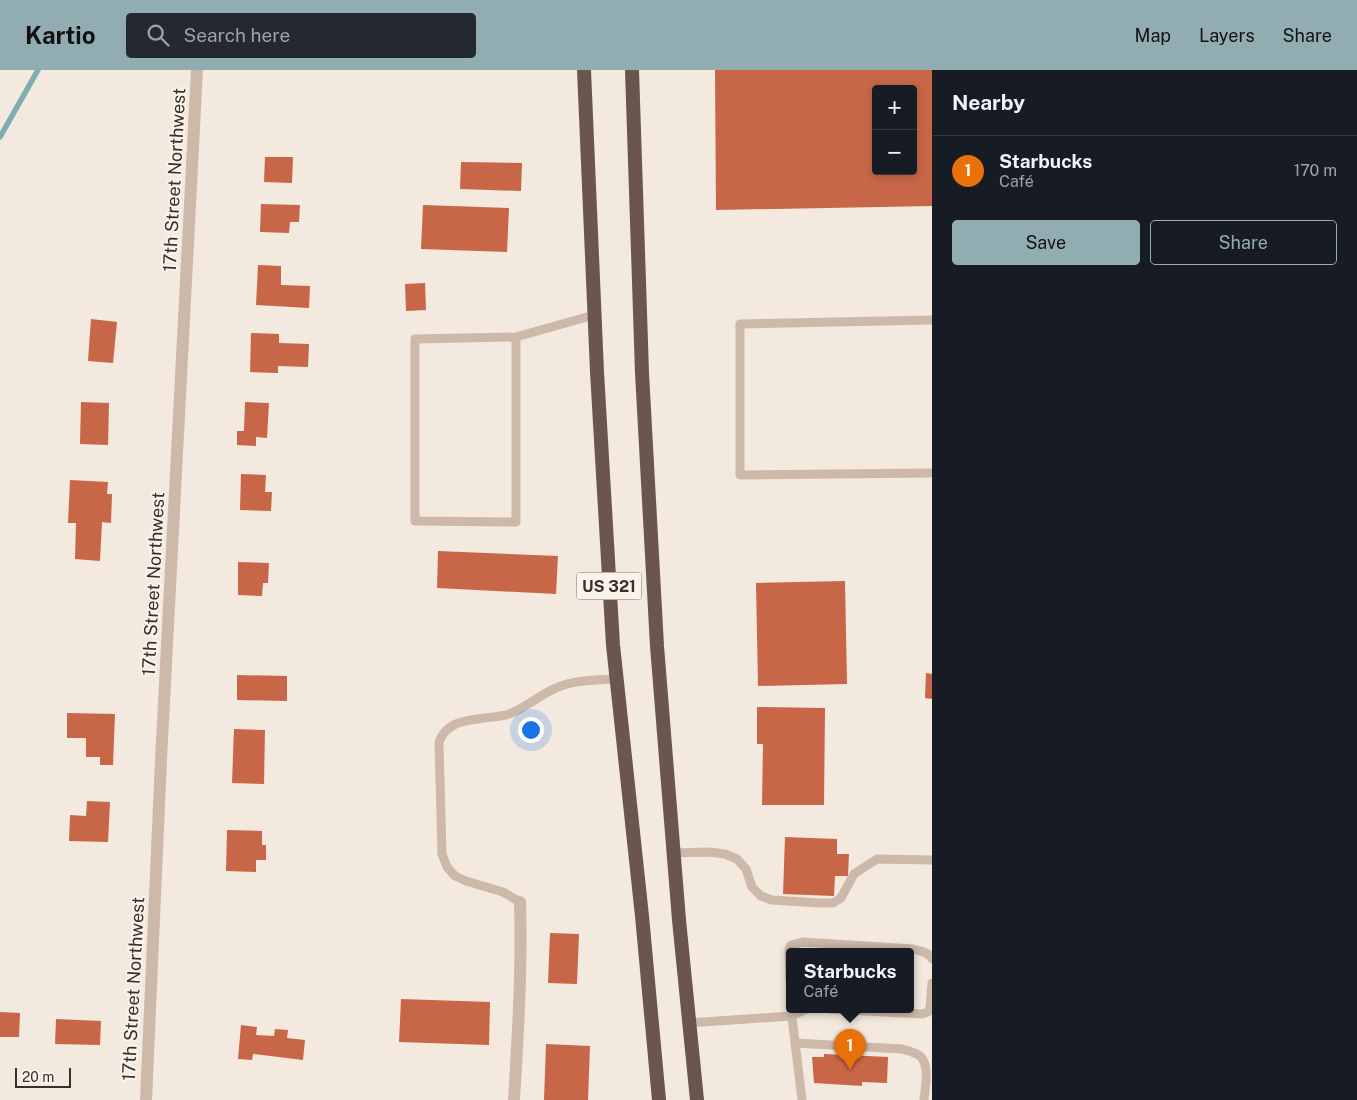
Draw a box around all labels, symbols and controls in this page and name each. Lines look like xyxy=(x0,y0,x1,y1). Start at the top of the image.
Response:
search box xyxy=(126,13,476,58)
text: Kartio xyxy=(25,21,96,49)
icon: search xyxy=(144,21,172,49)
text: Search here xyxy=(184,24,290,46)
text: Map xyxy=(1135,25,1171,46)
text: Layers xyxy=(1199,25,1255,46)
text: Share xyxy=(1283,25,1332,46)
map controls xyxy=(872,85,917,175)
button: + xyxy=(872,85,917,130)
street label: 17th Street Northwest xyxy=(159,87,189,273)
text: Nearby xyxy=(952,90,1025,115)
button: − xyxy=(872,130,917,175)
text: Starbucks xyxy=(999,150,1092,172)
text: 1 xyxy=(965,161,971,180)
text: 170 m xyxy=(1294,161,1337,180)
text: Café xyxy=(999,172,1034,191)
button: Save xyxy=(952,220,1140,265)
button: Share xyxy=(1150,220,1337,265)
street label: 17th Street Northwest xyxy=(138,491,168,677)
road number: US 321 xyxy=(576,572,642,600)
your location xyxy=(518,717,544,743)
street label: 17th Street Northwest xyxy=(118,896,148,1082)
popup xyxy=(786,948,914,1013)
text: Starbucks xyxy=(803,960,897,982)
text: Café xyxy=(803,982,838,1001)
pin: 1 xyxy=(834,1029,866,1070)
scale bar xyxy=(15,1065,71,1088)
text: 20 m xyxy=(22,1069,54,1085)

